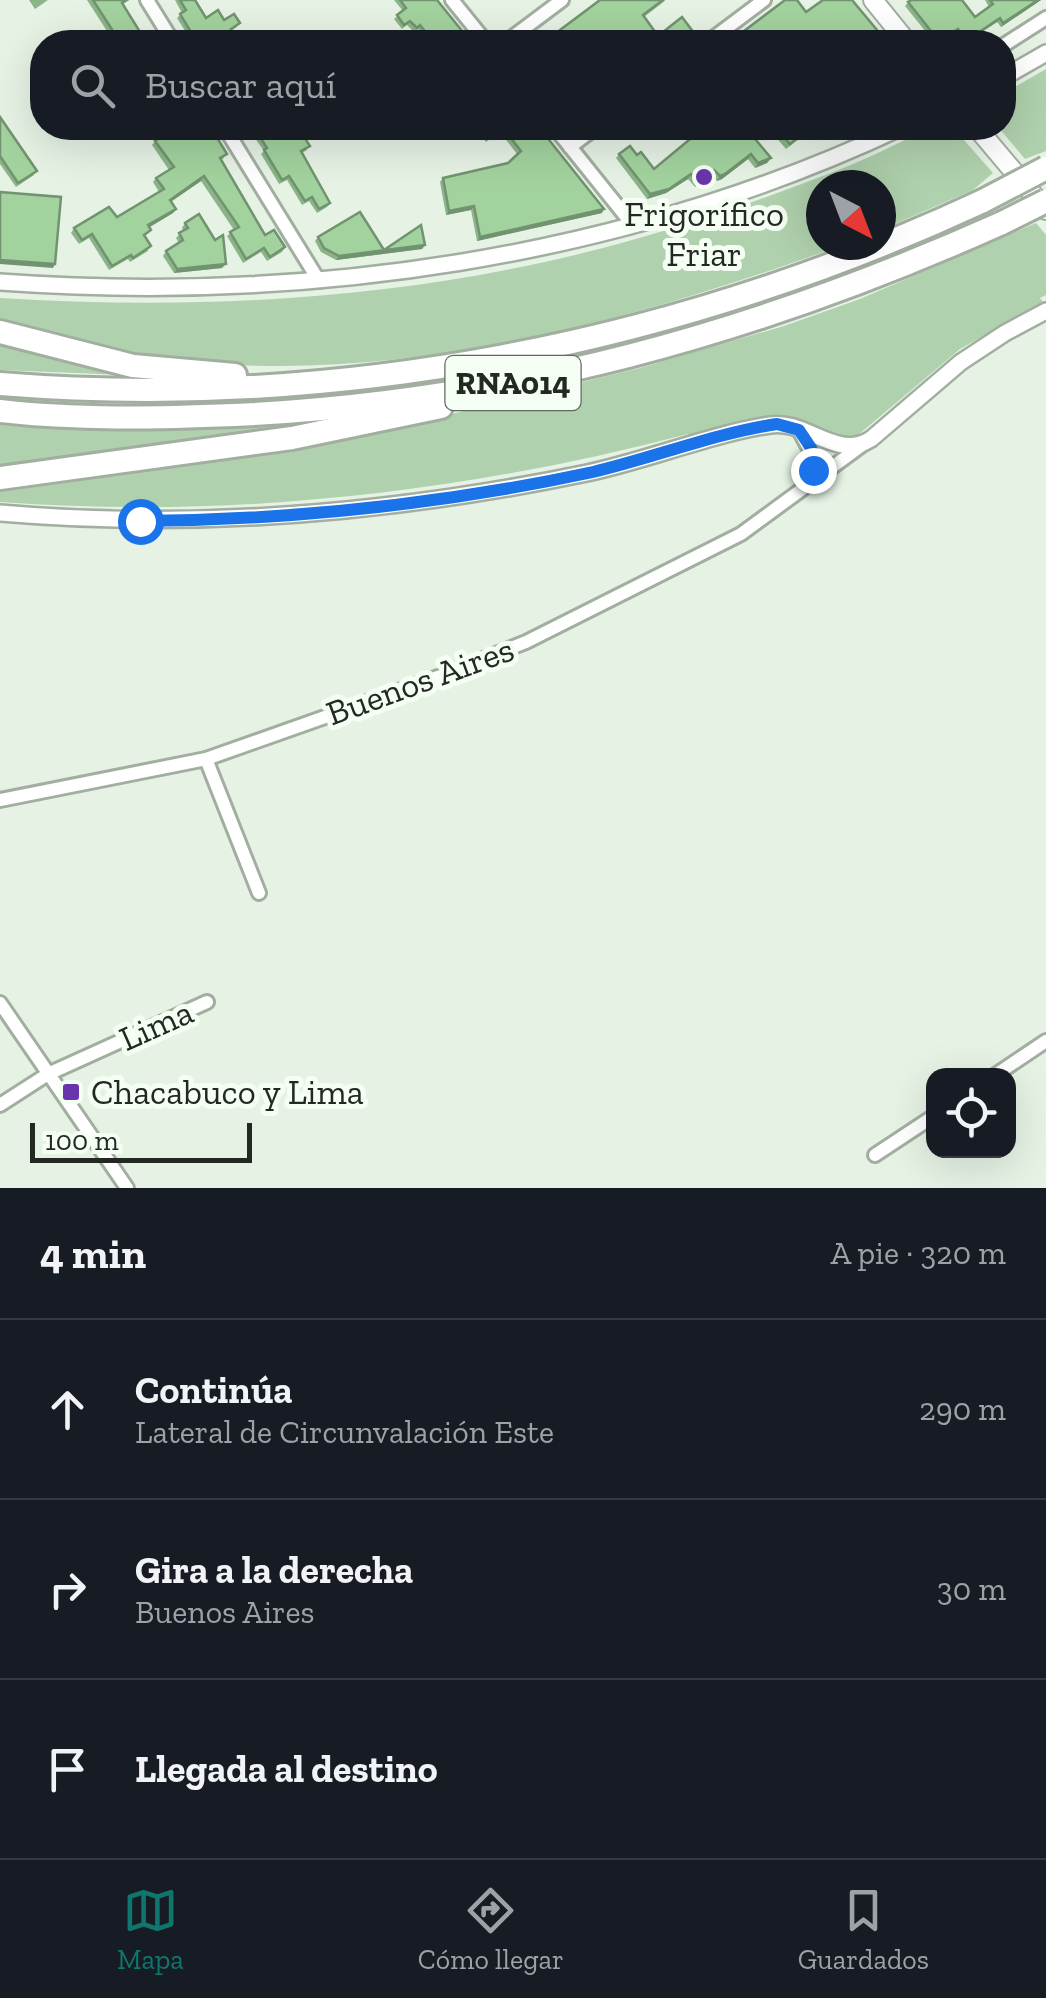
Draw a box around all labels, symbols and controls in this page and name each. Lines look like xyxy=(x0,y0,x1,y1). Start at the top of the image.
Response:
search box xyxy=(30,30,1016,140)
icon: search xyxy=(65,58,120,113)
text: Buscar aquí xyxy=(145,62,336,108)
marker: Frigorífico Friar xyxy=(693,166,715,188)
north arrow xyxy=(806,170,896,260)
place label: Frigorífico Friar xyxy=(624,193,784,275)
road number: RNA014 xyxy=(446,356,580,410)
route end xyxy=(791,448,837,494)
route start xyxy=(118,499,164,545)
street label: Buenos Aires xyxy=(321,628,519,734)
street label: Lima xyxy=(113,990,199,1060)
map controls xyxy=(926,1068,1016,1158)
button: locate xyxy=(926,1068,1016,1158)
place label: Chacabuco y Lima xyxy=(91,1071,364,1113)
marker: Chacabuco y Lima xyxy=(60,1081,82,1103)
scale bar xyxy=(30,1118,252,1162)
text: 100 m xyxy=(45,1124,119,1157)
text: 4 min xyxy=(40,1228,146,1279)
text: A pie · 320 m xyxy=(830,1234,1006,1272)
text: Continúa xyxy=(135,1367,292,1413)
icon: ahead xyxy=(40,1382,95,1437)
text: 290 m xyxy=(919,1390,1006,1428)
text: Lateral de Circunvalación Este xyxy=(135,1413,554,1451)
text: Gira a la derecha xyxy=(135,1547,413,1593)
icon: right xyxy=(40,1562,95,1617)
text: 30 m xyxy=(937,1570,1006,1608)
text: Buenos Aires xyxy=(135,1593,315,1631)
icon: arrive xyxy=(40,1742,95,1797)
text: Llegada al destino xyxy=(135,1746,438,1792)
tab: Mapa xyxy=(117,1883,184,1976)
tab: Cómo llegar xyxy=(418,1883,564,1976)
tab: Guardados xyxy=(798,1883,929,1976)

